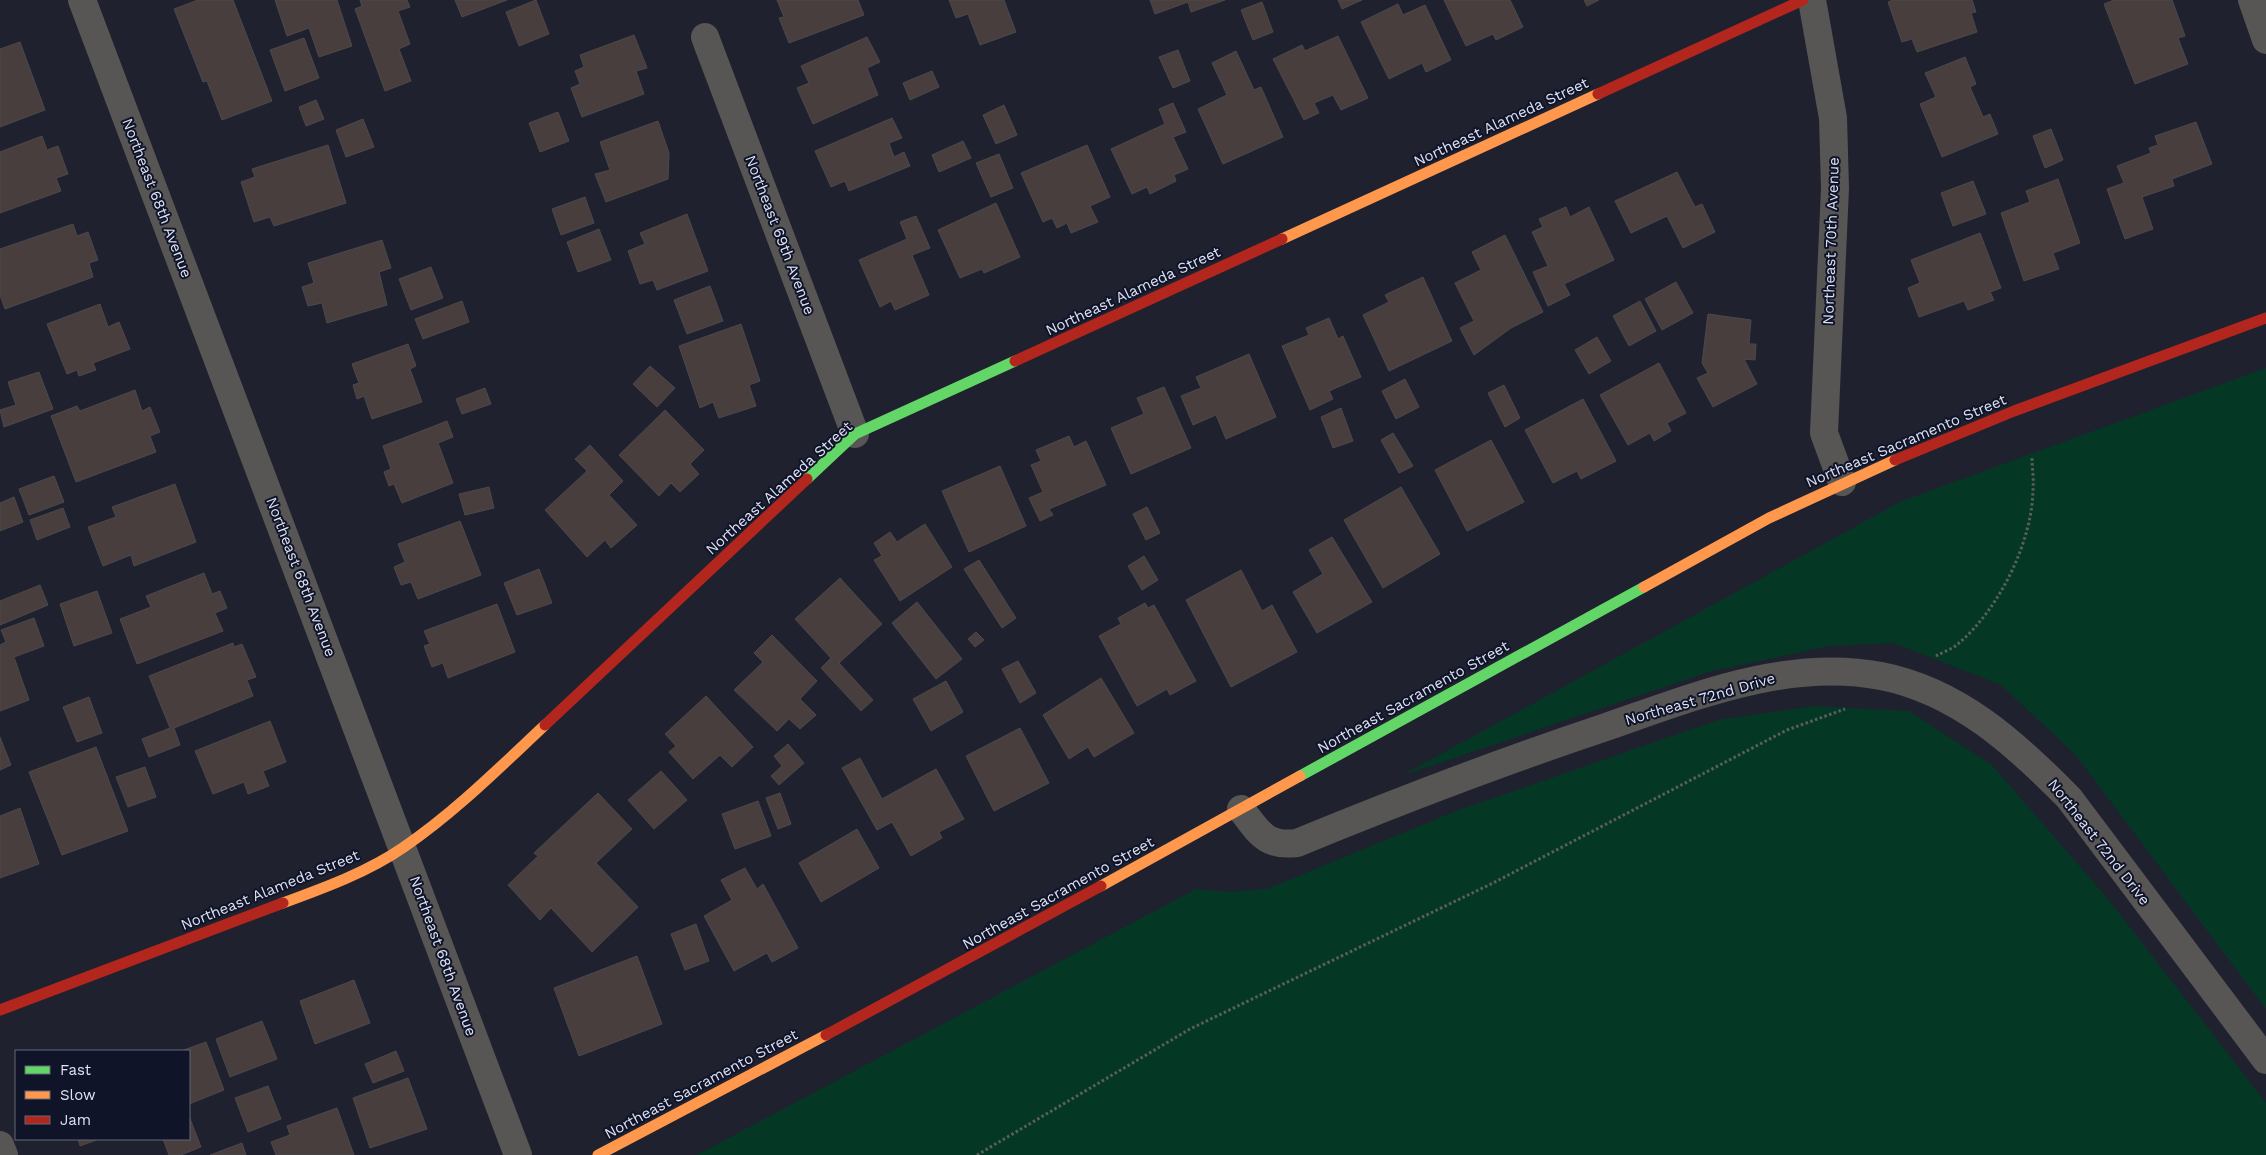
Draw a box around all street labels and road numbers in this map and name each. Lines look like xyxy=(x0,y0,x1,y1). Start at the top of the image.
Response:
street label: Northeast Alameda Street xyxy=(1411,73,1592,170)
street label: Northeast 68th Avenue xyxy=(118,116,196,280)
street label: Northeast 69th Avenue xyxy=(741,153,819,317)
street label: Northeast 70th Avenue xyxy=(1819,157,1843,325)
street label: Northeast Alameda Street xyxy=(1043,242,1224,339)
street label: Northeast Sacramento Street xyxy=(1803,390,2010,491)
street label: Northeast Alameda Street xyxy=(702,417,856,559)
street label: Northeast 68th Avenue xyxy=(262,495,340,659)
street label: Northeast Sacramento Street xyxy=(1314,636,1512,757)
street label: Northeast 72nd Drive xyxy=(1623,669,1777,729)
street label: Northeast 72nd Drive xyxy=(2044,775,2154,909)
street label: Northeast Sacramento Street xyxy=(959,832,1157,953)
street label: Northeast Alameda Street xyxy=(178,846,362,934)
street label: Northeast 68th Avenue xyxy=(406,873,480,1039)
street label: Northeast Sacramento Street xyxy=(601,1025,801,1143)

